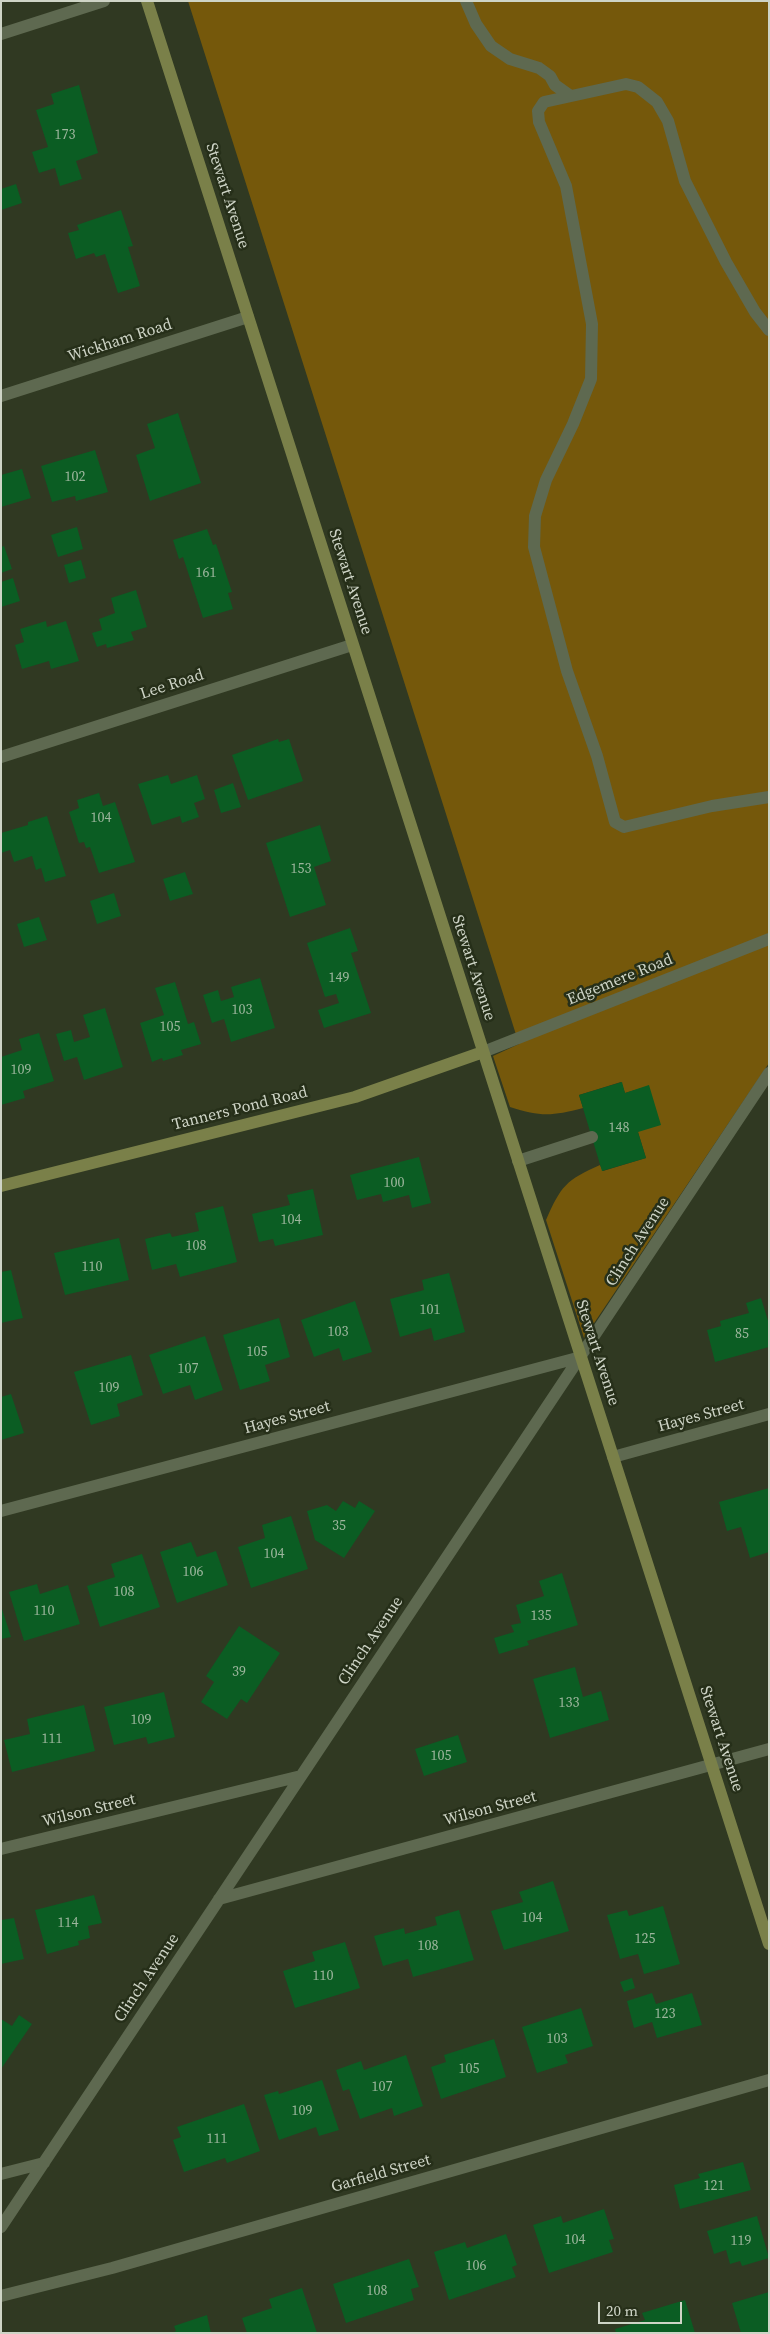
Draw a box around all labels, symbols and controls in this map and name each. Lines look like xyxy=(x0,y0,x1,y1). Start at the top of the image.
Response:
house number: 173 xyxy=(55,127,75,143)
street label: Stewart Avenue xyxy=(201,141,253,251)
street label: Wickham Road xyxy=(66,315,174,367)
house number: 102 xyxy=(65,469,85,485)
street label: Stewart Avenue xyxy=(324,527,376,637)
house number: 161 xyxy=(196,565,216,581)
street label: Lee Road xyxy=(138,666,206,704)
house number: 104 xyxy=(91,810,111,826)
house number: 153 xyxy=(291,861,311,877)
street label: Stewart Avenue xyxy=(447,913,499,1023)
street label: Edgemere Road xyxy=(564,950,676,1010)
house number: 149 xyxy=(329,970,349,986)
house number: 103 xyxy=(232,1002,252,1018)
house number: 105 xyxy=(160,1019,180,1035)
house number: 109 xyxy=(11,1062,31,1078)
street label: Tanners Pond Road xyxy=(170,1083,310,1135)
house number: 148 xyxy=(609,1120,629,1136)
house number: 100 xyxy=(384,1175,404,1191)
street label: Clinch Avenue xyxy=(602,1194,674,1290)
house number: 104 xyxy=(281,1212,301,1228)
house number: 108 xyxy=(186,1238,206,1254)
house number: 110 xyxy=(82,1259,102,1275)
street label: Stewart Avenue xyxy=(571,1298,623,1408)
house number: 101 xyxy=(420,1302,440,1318)
house number: 103 xyxy=(328,1324,348,1340)
house number: 85 xyxy=(735,1326,749,1342)
house number: 105 xyxy=(247,1344,267,1360)
house number: 107 xyxy=(178,1361,198,1377)
house number: 109 xyxy=(99,1380,119,1396)
street label: Hayes Street xyxy=(656,1395,746,1437)
street label: Hayes Street xyxy=(242,1397,332,1439)
house number: 35 xyxy=(332,1518,346,1534)
house number: 104 xyxy=(264,1546,284,1562)
house number: 106 xyxy=(183,1564,203,1580)
house number: 108 xyxy=(114,1584,134,1600)
street label: Clinch Avenue xyxy=(334,1593,408,1689)
house number: 110 xyxy=(34,1603,54,1619)
house number: 135 xyxy=(531,1608,551,1624)
house number: 39 xyxy=(232,1664,246,1680)
street label: Stewart Avenue xyxy=(695,1684,747,1794)
house number: 133 xyxy=(559,1695,579,1711)
house number: 109 xyxy=(131,1712,151,1728)
house number: 111 xyxy=(42,1731,62,1747)
house number: 105 xyxy=(431,1748,451,1764)
street label: Wilson Street xyxy=(442,1787,538,1831)
street label: Wilson Street xyxy=(41,1790,137,1832)
house number: 104 xyxy=(522,1910,542,1926)
house number: 114 xyxy=(58,1915,78,1931)
street label: Clinch Avenue xyxy=(110,1930,184,2026)
house number: 125 xyxy=(635,1931,655,1947)
house number: 108 xyxy=(418,1938,438,1954)
house number: 110 xyxy=(313,1968,333,1984)
house number: 123 xyxy=(655,2006,675,2022)
house number: 103 xyxy=(547,2031,567,2047)
house number: 105 xyxy=(459,2061,479,2077)
house number: 107 xyxy=(372,2079,392,2095)
house number: 109 xyxy=(292,2103,312,2119)
house number: 111 xyxy=(207,2131,227,2147)
street label: Garfield Street xyxy=(329,2151,433,2197)
house number: 121 xyxy=(704,2178,724,2194)
house number: 104 xyxy=(565,2232,585,2248)
house number: 119 xyxy=(731,2233,751,2249)
house number: 106 xyxy=(466,2258,486,2274)
house number: 108 xyxy=(367,2283,387,2299)
scale bar xyxy=(600,2292,684,2324)
text: 20 m xyxy=(606,2300,638,2321)

